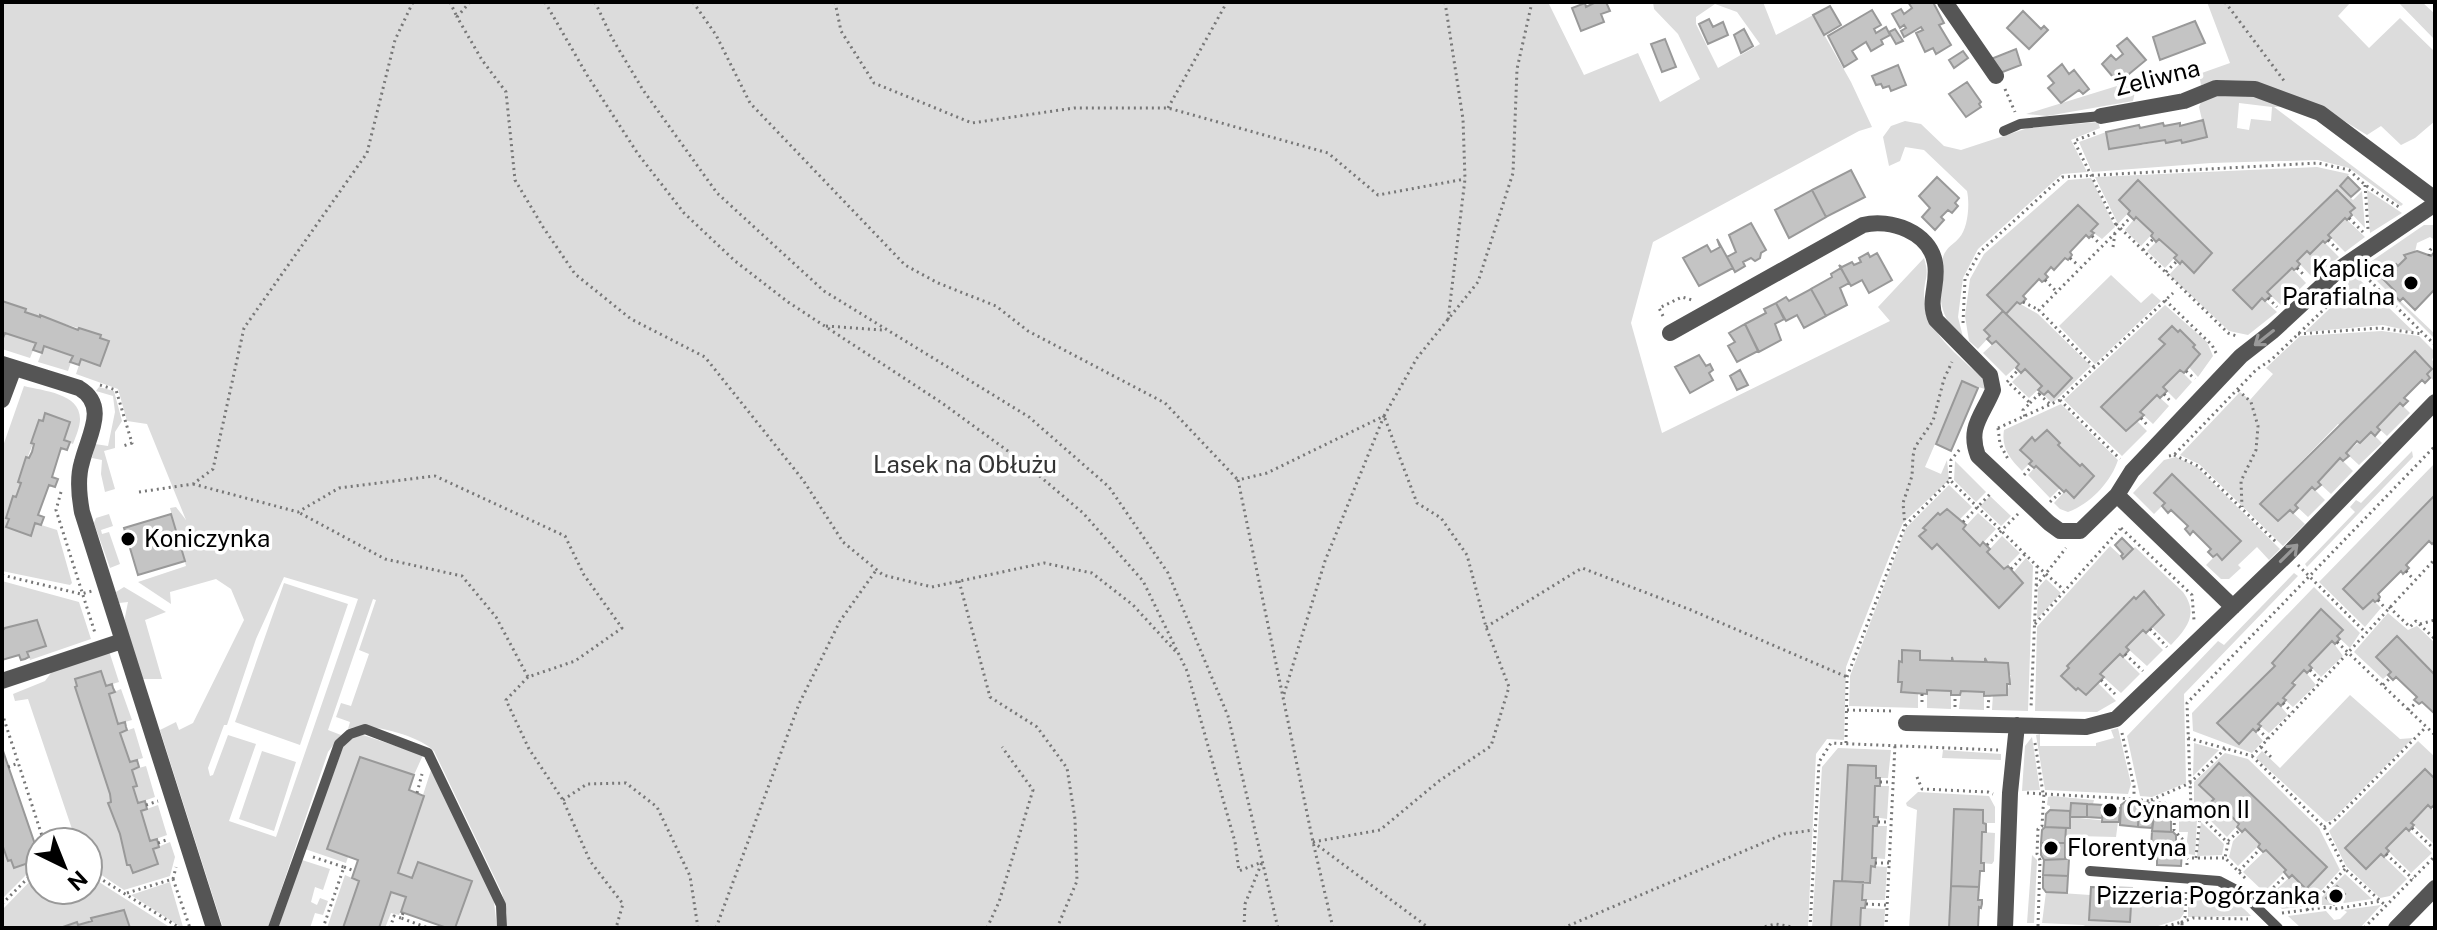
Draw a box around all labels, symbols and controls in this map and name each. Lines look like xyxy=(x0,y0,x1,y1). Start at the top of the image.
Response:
street label: Żeliwna xyxy=(2111,53,2203,101)
place label: Kaplica Parafialna xyxy=(2282,254,2395,310)
marker: Kaplica Parafialna xyxy=(2402,274,2420,292)
one-way arrow xyxy=(2254,330,2275,347)
park label: Lasek na Obłużu xyxy=(873,450,1057,478)
place label: Koniczynka xyxy=(144,524,270,552)
marker: Koniczynka xyxy=(119,530,137,548)
one-way arrow xyxy=(2280,543,2299,563)
place label: Cynamon II xyxy=(2126,795,2250,823)
marker: Cynamon II xyxy=(2101,801,2119,819)
north arrow xyxy=(24,826,104,906)
place label: Florentyna xyxy=(2067,833,2187,861)
marker: Florentyna xyxy=(2042,839,2060,857)
text: N xyxy=(62,865,93,896)
place label: Pizzeria Pogórzanka xyxy=(2096,881,2320,909)
marker: Pizzeria Pogórzanka xyxy=(2327,887,2345,905)

